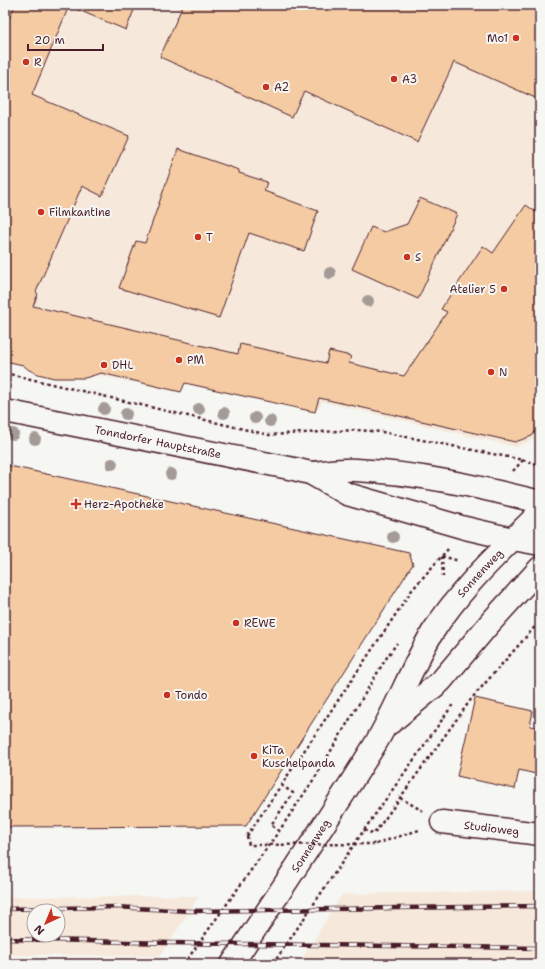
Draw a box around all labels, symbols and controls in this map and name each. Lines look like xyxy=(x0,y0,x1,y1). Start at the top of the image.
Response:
scale bar xyxy=(28,26,103,52)
place label: Mo1 xyxy=(487,31,508,46)
text: 20 m xyxy=(34,32,65,48)
marker: Mo1 xyxy=(511,33,521,43)
place label: R xyxy=(34,55,42,70)
marker: R xyxy=(21,57,31,67)
place label: A3 xyxy=(402,72,417,87)
marker: A3 xyxy=(389,74,399,84)
place label: A2 xyxy=(274,80,289,95)
marker: A2 xyxy=(261,82,271,92)
place label: Filmkantine xyxy=(49,205,111,220)
marker: Filmkantine xyxy=(36,207,46,217)
place label: T xyxy=(206,230,213,245)
marker: T xyxy=(193,232,203,242)
place label: S xyxy=(415,250,421,265)
marker: S xyxy=(402,252,412,262)
place label: Atelier 5 xyxy=(450,282,496,297)
marker: Atelier 5 xyxy=(499,284,509,294)
place label: PM xyxy=(187,353,204,368)
marker: PM xyxy=(174,355,184,365)
place label: DHL xyxy=(112,358,133,373)
marker: DHL xyxy=(99,360,109,370)
place label: N xyxy=(499,365,507,380)
marker: N xyxy=(486,367,496,377)
street label: Tonndorfer Hauptstraße xyxy=(93,422,223,462)
place label: Herz-Apotheke xyxy=(84,497,164,512)
marker: Herz-Apotheke xyxy=(71,499,81,509)
street label: Sonnenweg xyxy=(454,546,507,601)
place label: REWE xyxy=(244,616,276,631)
marker: REWE xyxy=(231,618,241,628)
place label: Tondo xyxy=(175,688,208,703)
marker: Tondo xyxy=(162,690,172,700)
place label: KiTa Kuschelpanda xyxy=(262,743,335,771)
marker: KiTa Kuschelpanda xyxy=(249,751,259,761)
street label: Sonnenweg xyxy=(288,816,334,876)
street label: Studioweg xyxy=(463,818,520,839)
north arrow xyxy=(26,903,66,943)
text: N xyxy=(31,921,48,938)

